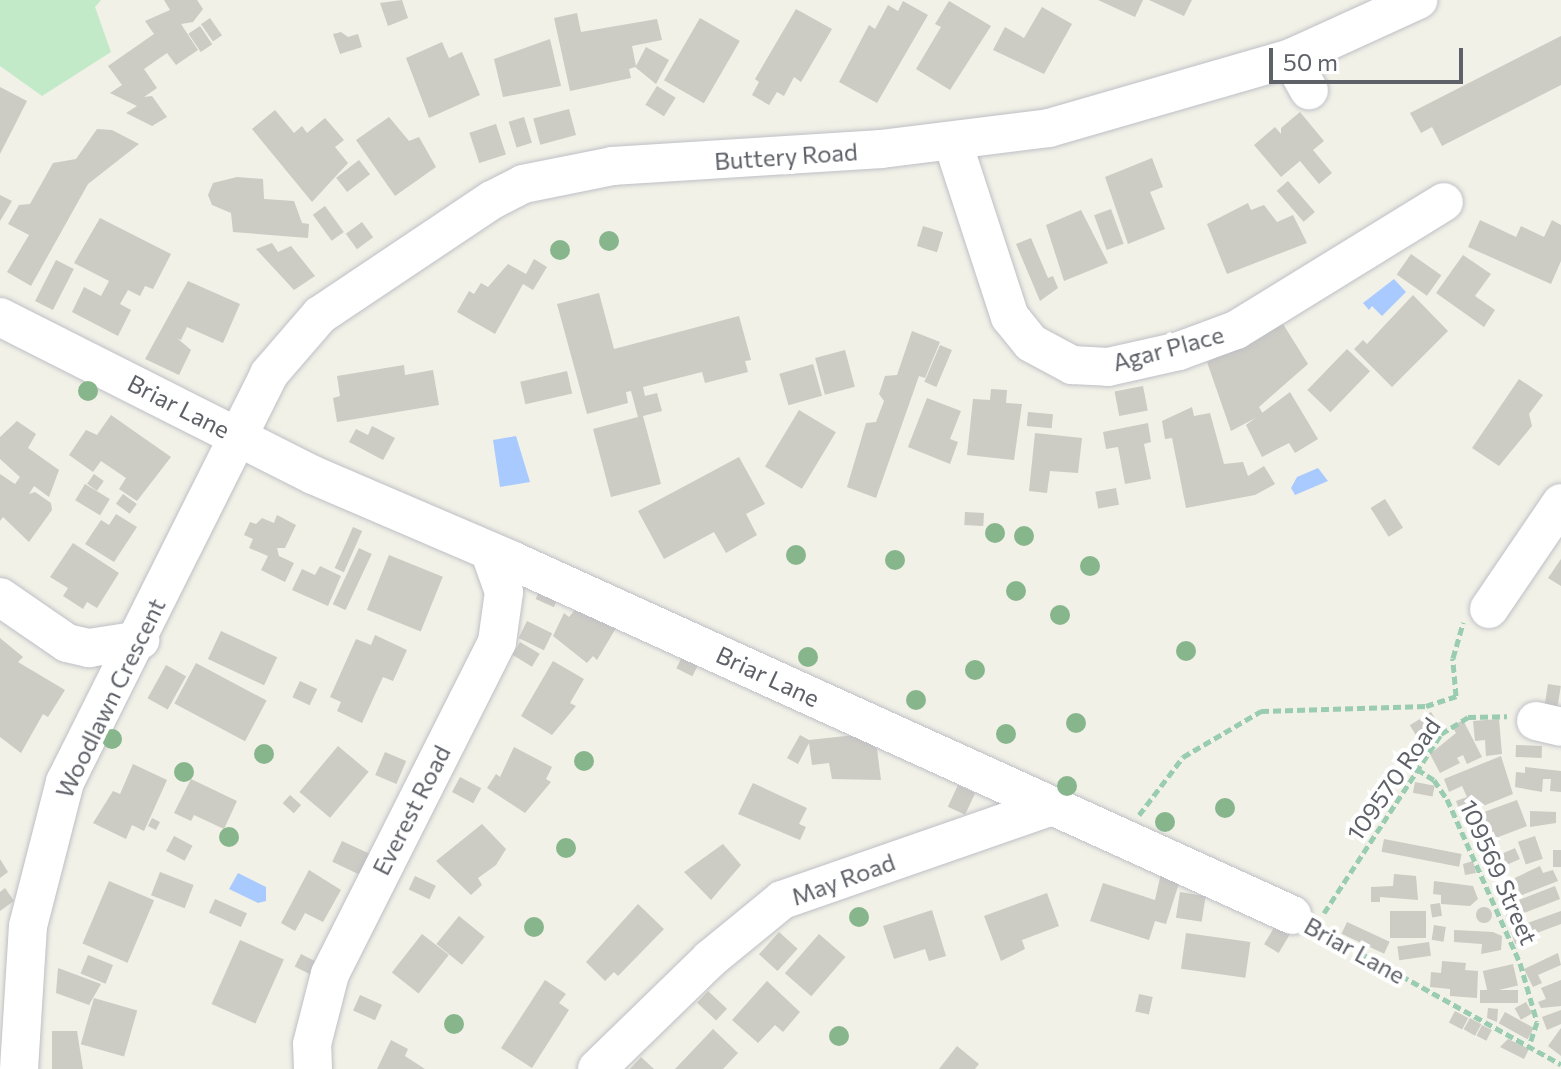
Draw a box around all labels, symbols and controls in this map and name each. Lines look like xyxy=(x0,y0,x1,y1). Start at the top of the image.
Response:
scale bar xyxy=(1273,32,1467,82)
text: 50 m xyxy=(1283,47,1338,76)
street label: Buttery Road xyxy=(713,137,859,175)
street label: Agar Place xyxy=(1109,319,1227,377)
street label: Briar Lane xyxy=(123,368,235,444)
street label: Woodlawn Crescent xyxy=(49,593,171,803)
street label: Briar Lane xyxy=(712,640,824,712)
street label: 109570 Road xyxy=(1340,712,1446,846)
street label: Everest Road xyxy=(366,740,456,880)
street label: 109569 Street xyxy=(1454,795,1544,949)
street label: May Road xyxy=(787,847,899,911)
street label: Briar Lane xyxy=(1300,911,1410,989)

